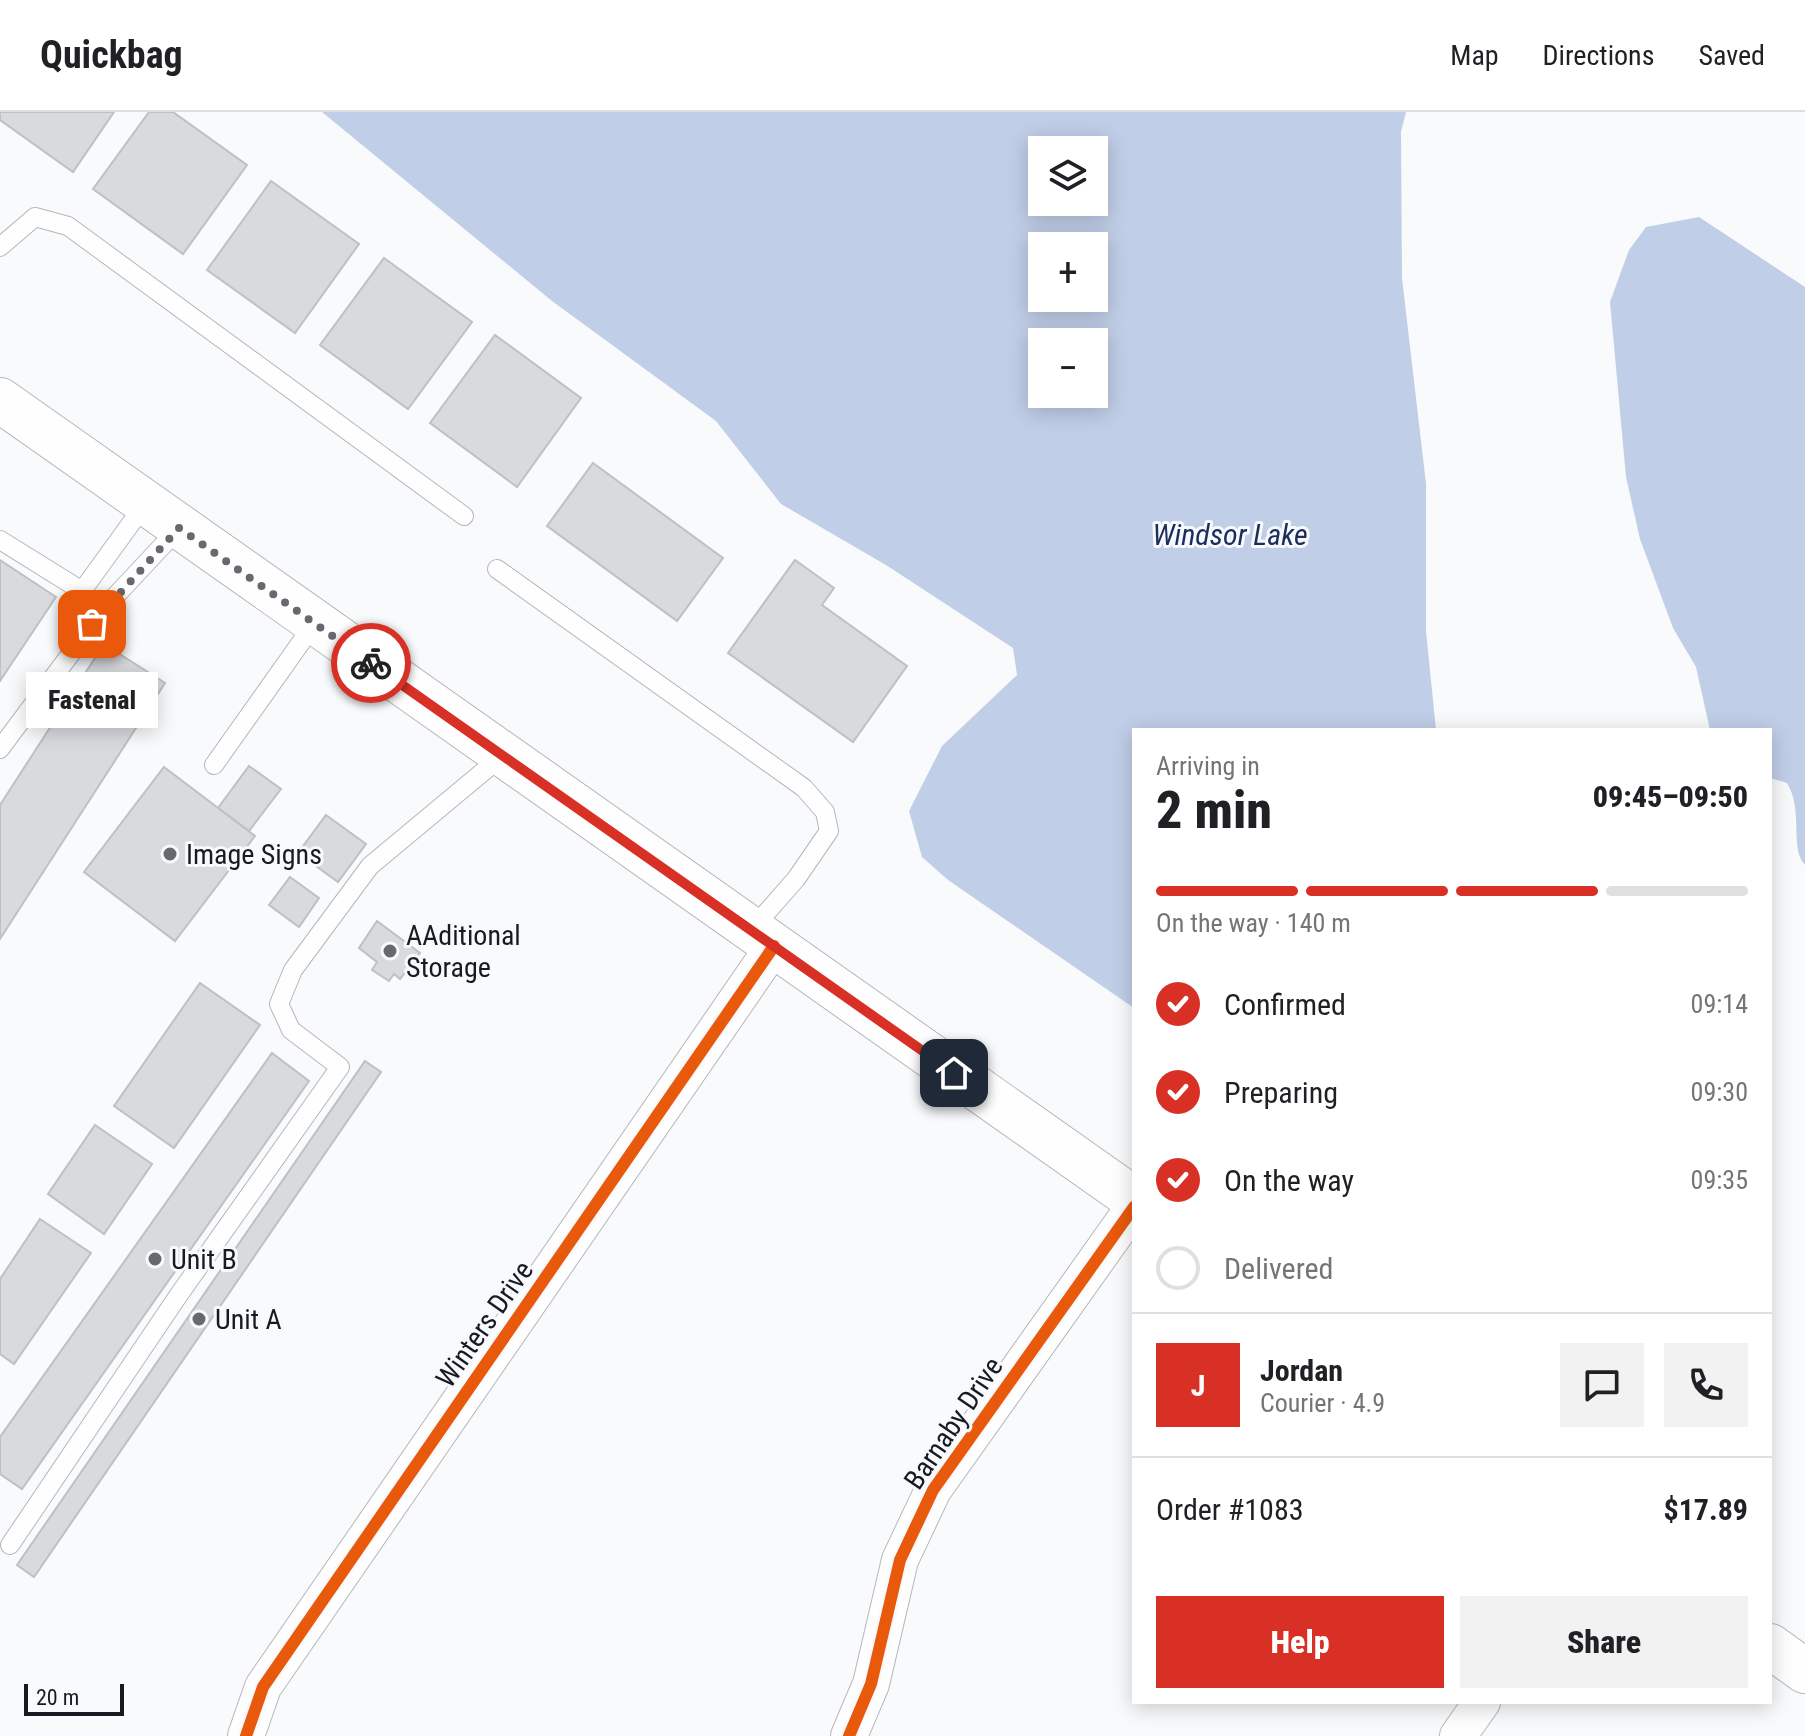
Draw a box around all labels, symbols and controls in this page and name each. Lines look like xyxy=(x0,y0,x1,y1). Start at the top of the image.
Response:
text: Quickbag xyxy=(40,33,183,77)
text: Map xyxy=(1450,39,1499,72)
text: Directions xyxy=(1543,39,1654,72)
text: Saved xyxy=(1698,39,1765,72)
map controls xyxy=(1028,136,1108,408)
button: layers xyxy=(1028,136,1108,216)
button: + xyxy=(1028,232,1108,312)
button: − xyxy=(1028,328,1108,408)
water label: Windsor Lake xyxy=(1152,517,1308,552)
pin xyxy=(58,590,126,658)
icon: bag xyxy=(70,602,114,646)
courier xyxy=(331,623,411,703)
icon: bike xyxy=(349,641,393,685)
callout: Fastenal xyxy=(26,672,158,728)
text: Fastenal xyxy=(48,685,136,715)
text: Arriving in xyxy=(1156,751,1260,781)
text: 09:45–09:50 xyxy=(1593,779,1748,814)
text: 2 min xyxy=(1156,780,1272,841)
place label: Image Signs xyxy=(186,838,322,871)
marker: Image Signs xyxy=(161,845,179,863)
text: On the way · 140 m xyxy=(1156,908,1351,938)
place label: AAditional Storage xyxy=(406,919,521,984)
marker: AAditional Storage xyxy=(381,942,399,960)
icon: check xyxy=(1156,982,1200,1026)
text: Confirmed xyxy=(1224,987,1346,1022)
text: 09:14 xyxy=(1691,989,1748,1019)
pin xyxy=(920,1039,988,1107)
icon: home xyxy=(932,1051,976,1095)
icon: check xyxy=(1156,1070,1200,1114)
text: Preparing xyxy=(1224,1075,1338,1110)
text: 09:30 xyxy=(1691,1077,1748,1107)
icon: check xyxy=(1156,1158,1200,1202)
text: On the way xyxy=(1224,1163,1354,1198)
text: 09:35 xyxy=(1691,1165,1748,1195)
place label: Unit B xyxy=(171,1243,237,1276)
marker: Unit B xyxy=(146,1250,164,1268)
text: Delivered xyxy=(1224,1251,1333,1286)
street label: Winters Drive xyxy=(429,1255,540,1394)
place label: Unit A xyxy=(215,1303,282,1336)
marker: Unit A xyxy=(190,1310,208,1328)
button: chat xyxy=(1560,1343,1644,1427)
button: phone xyxy=(1664,1343,1748,1427)
street label: Barnaby Drive xyxy=(897,1351,1010,1495)
text: Jordan xyxy=(1260,1353,1343,1388)
text: J xyxy=(1191,1368,1205,1403)
text: Courier · 4.9 xyxy=(1260,1388,1385,1418)
text: Order #1083 xyxy=(1156,1492,1304,1527)
text: $17.89 xyxy=(1663,1492,1748,1527)
button: Help xyxy=(1156,1596,1444,1688)
button: Share xyxy=(1460,1596,1748,1688)
scale bar xyxy=(24,1680,124,1716)
text: 20 m xyxy=(36,1685,79,1710)

